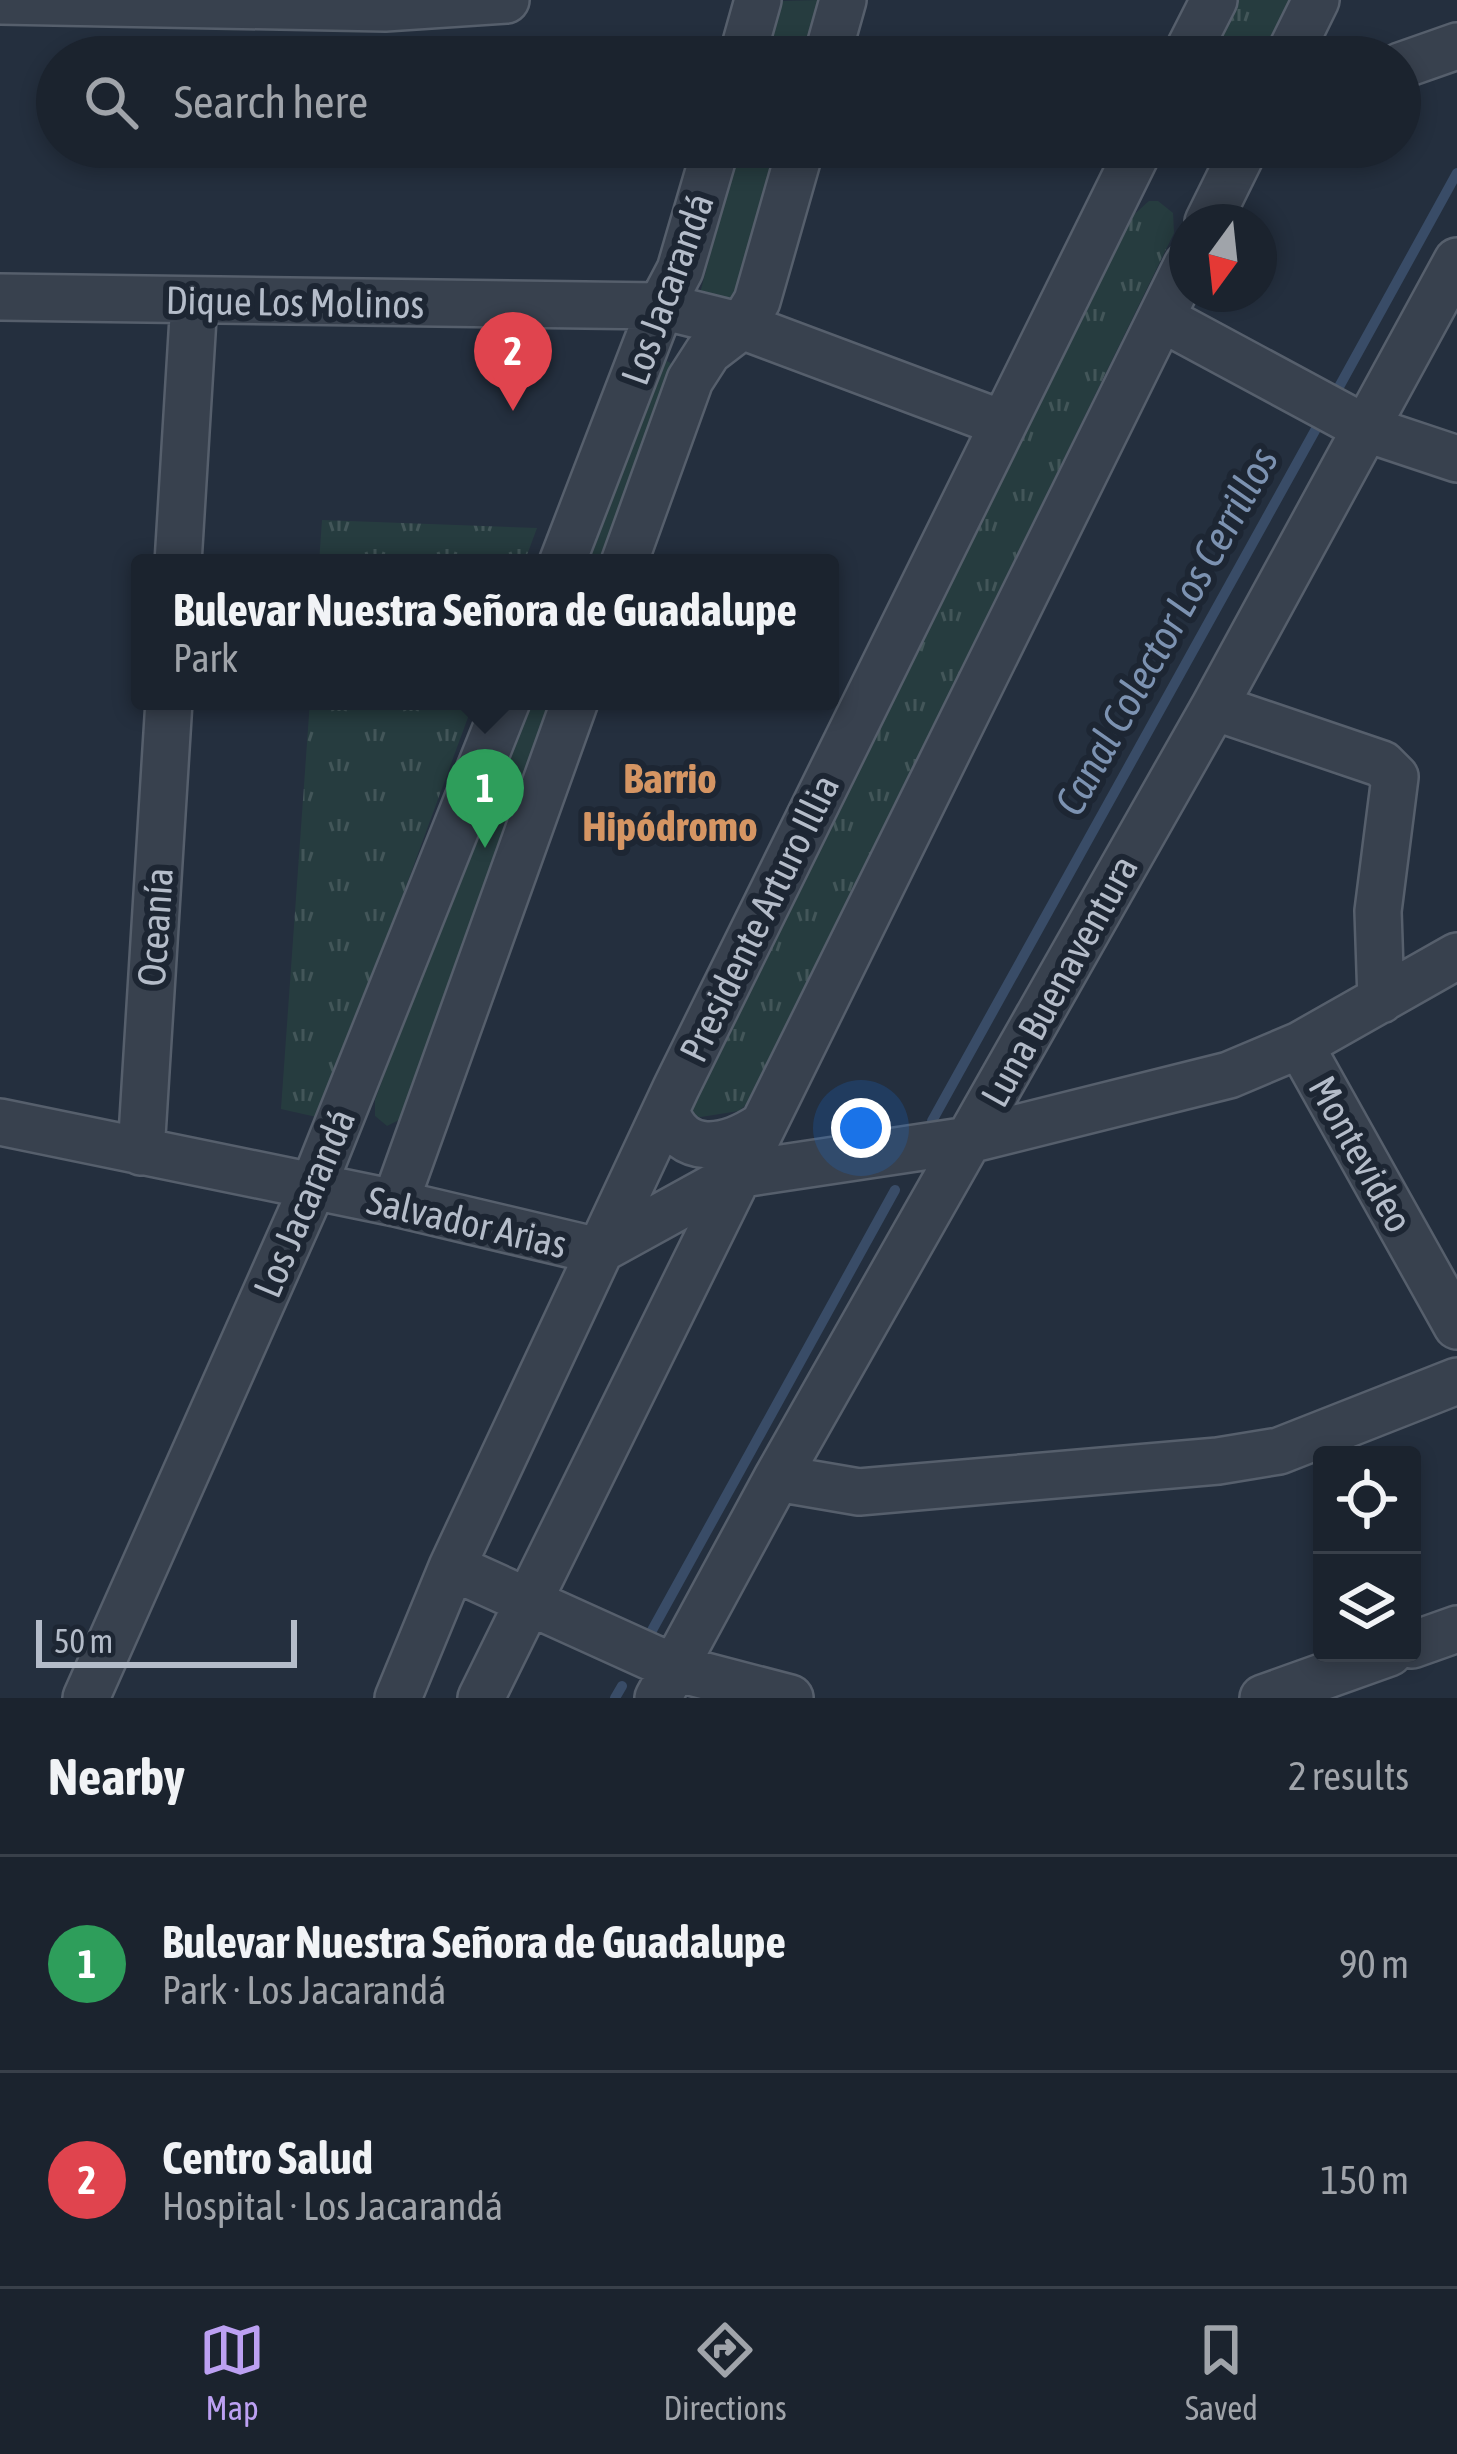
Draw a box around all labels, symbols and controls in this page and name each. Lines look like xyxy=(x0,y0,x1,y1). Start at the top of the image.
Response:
search box xyxy=(36,36,1421,168)
icon: search xyxy=(78,69,144,135)
text: Search here xyxy=(174,76,368,128)
street label: Los Jacarandá xyxy=(612,187,722,391)
north arrow xyxy=(1169,204,1277,312)
street label: Dique Los Molinos xyxy=(165,278,425,326)
pin: 2 xyxy=(474,312,552,411)
water label: Canal Colector Los Cerrillos xyxy=(1045,439,1287,823)
popup xyxy=(131,554,839,710)
text: Bulevar Nuestra Señora de Guadalupe xyxy=(173,584,797,636)
text: Park xyxy=(173,636,238,680)
pin: 1 xyxy=(446,749,524,848)
district label: Barrio Hipódromo xyxy=(582,754,758,850)
street label: Presidente Arturo Illia xyxy=(671,768,847,1068)
street label: Luna Buenaventura xyxy=(972,848,1146,1114)
street label: Oceanía xyxy=(129,866,181,988)
street label: Montevideo xyxy=(1300,1069,1422,1239)
your location xyxy=(831,1098,891,1158)
street label: Los Jacarandá xyxy=(245,1102,363,1304)
street label: Salvador Arias xyxy=(363,1178,571,1266)
map controls xyxy=(1313,1446,1421,1662)
button: locate xyxy=(1313,1446,1421,1554)
button: layers xyxy=(1313,1554,1421,1662)
scale bar xyxy=(36,1614,297,1667)
text: 50 m xyxy=(54,1622,113,1660)
text: Nearby xyxy=(48,1747,185,1806)
text: 2 results xyxy=(1288,1754,1409,1798)
text: Bulevar Nuestra Señora de Guadalupe xyxy=(162,1916,786,1968)
text: 1 xyxy=(78,1942,96,1986)
text: 90 m xyxy=(1339,1942,1409,1986)
text: Park · Los Jacarandá xyxy=(162,1968,446,2012)
text: Centro Salud xyxy=(162,2132,373,2184)
text: 2 xyxy=(78,2158,96,2202)
text: 150 m xyxy=(1321,2158,1409,2202)
text: Hospital · Los Jacarandá xyxy=(162,2184,503,2228)
tab: Map xyxy=(199,2317,265,2427)
tab: Directions xyxy=(663,2317,787,2427)
tab: Saved xyxy=(1185,2317,1258,2427)

